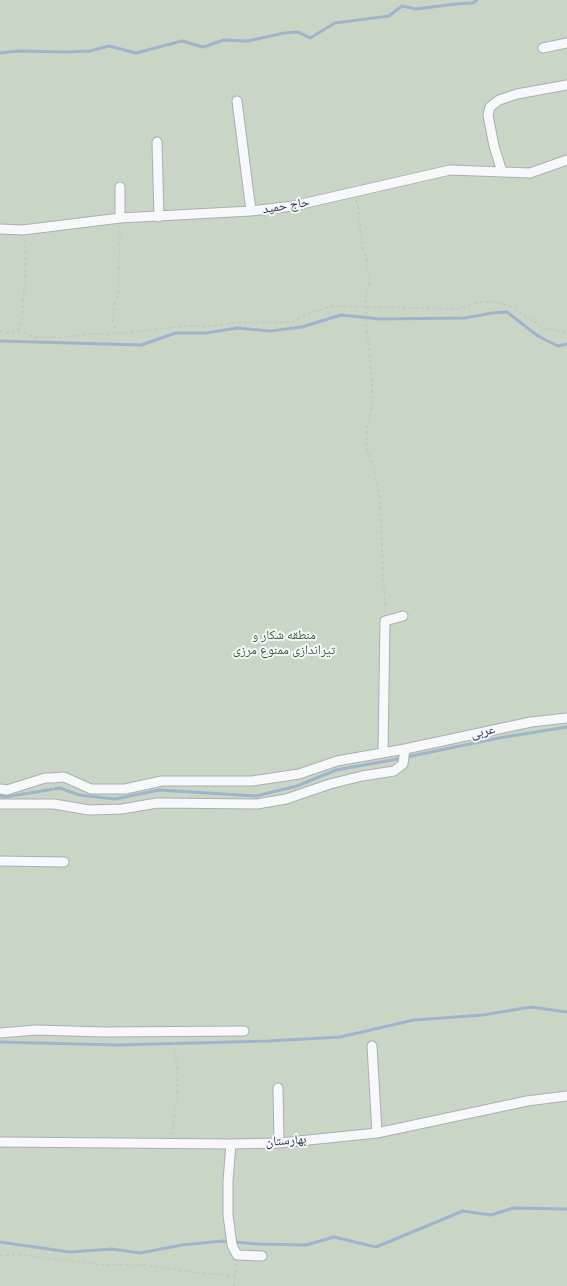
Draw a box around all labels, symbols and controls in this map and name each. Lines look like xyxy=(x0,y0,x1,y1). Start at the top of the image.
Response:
street label: حاج حمید xyxy=(261,195,311,217)
park label: منطقه شکار و تیراندازی ممنوع مرزی xyxy=(233,628,335,659)
street label: عربی xyxy=(469,722,497,742)
street label: بهارستان xyxy=(265,1132,307,1150)

